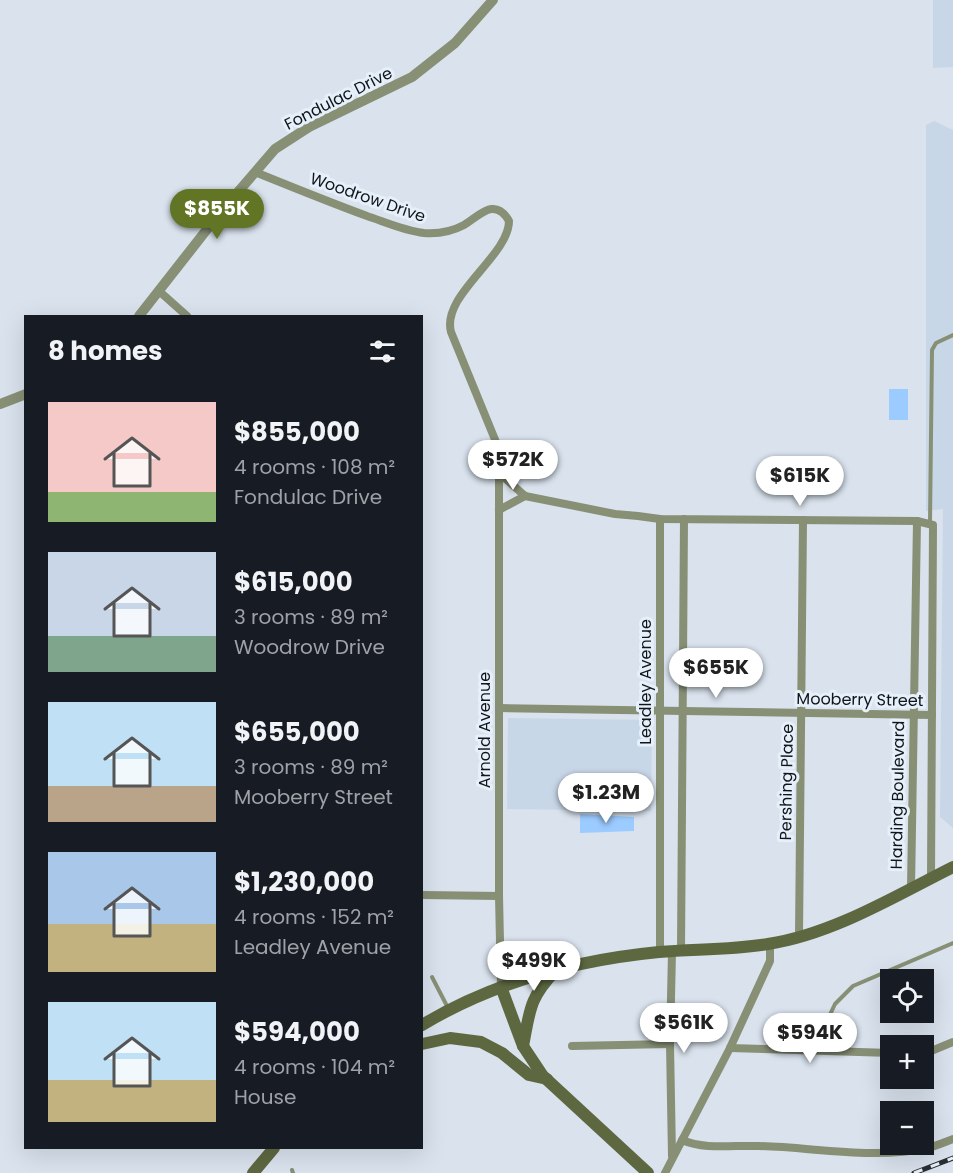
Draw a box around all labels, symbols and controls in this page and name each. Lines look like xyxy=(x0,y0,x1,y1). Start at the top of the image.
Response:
street label: Fondulac Drive xyxy=(280,61,396,136)
street label: Woodrow Drive xyxy=(307,167,429,228)
pin: $855K xyxy=(175,189,259,240)
text: $855K xyxy=(184,194,250,222)
text: 8 homes xyxy=(48,333,163,369)
icon: filters xyxy=(366,335,399,368)
text: $855,000 xyxy=(234,414,360,450)
icon: home xyxy=(96,426,168,498)
pin: $572K xyxy=(471,440,555,491)
text: $572K xyxy=(482,445,544,473)
text: 4 rooms · 108 m² xyxy=(234,453,395,481)
pin: $615K xyxy=(758,456,842,507)
text: $615K xyxy=(770,461,830,489)
text: Fondulac Drive xyxy=(234,483,382,511)
text: $615,000 xyxy=(234,564,353,600)
icon: home xyxy=(96,576,168,648)
text: 3 rooms · 89 m² xyxy=(234,603,388,631)
street label: Leadley Avenue xyxy=(634,619,657,745)
text: Woodrow Drive xyxy=(234,633,385,661)
pin: $655K xyxy=(674,648,758,699)
text: $655K xyxy=(683,653,749,681)
street label: Arnold Avenue xyxy=(473,672,496,788)
street label: Mooberry Street xyxy=(796,687,924,712)
text: $655,000 xyxy=(234,714,360,750)
street label: Harding Boulevard xyxy=(885,720,910,870)
street label: Pershing Place xyxy=(774,723,799,841)
icon: home xyxy=(96,726,168,798)
text: 3 rooms · 89 m² xyxy=(234,753,388,781)
pin: $1.23M xyxy=(557,773,655,824)
text: $1.23M xyxy=(572,778,640,806)
text: Mooberry Street xyxy=(234,783,393,811)
text: $1,230,000 xyxy=(234,864,374,900)
icon: home xyxy=(96,876,168,948)
text: 4 rooms · 152 m² xyxy=(234,903,394,931)
text: Leadley Avenue xyxy=(234,933,391,961)
pin: $499K xyxy=(492,941,576,992)
text: $499K xyxy=(501,946,567,974)
map controls xyxy=(880,969,934,1155)
button: locate xyxy=(880,969,934,1023)
pin: $561K xyxy=(642,1003,726,1054)
text: $561K xyxy=(654,1008,714,1036)
pin: $594K xyxy=(768,1013,852,1064)
text: $594,000 xyxy=(234,1014,360,1050)
text: $594K xyxy=(777,1018,843,1046)
icon: home xyxy=(96,1026,168,1098)
button: + xyxy=(880,1035,934,1089)
text: 4 rooms · 104 m² xyxy=(234,1053,395,1081)
text: House xyxy=(234,1083,296,1111)
button: − xyxy=(880,1101,934,1155)

